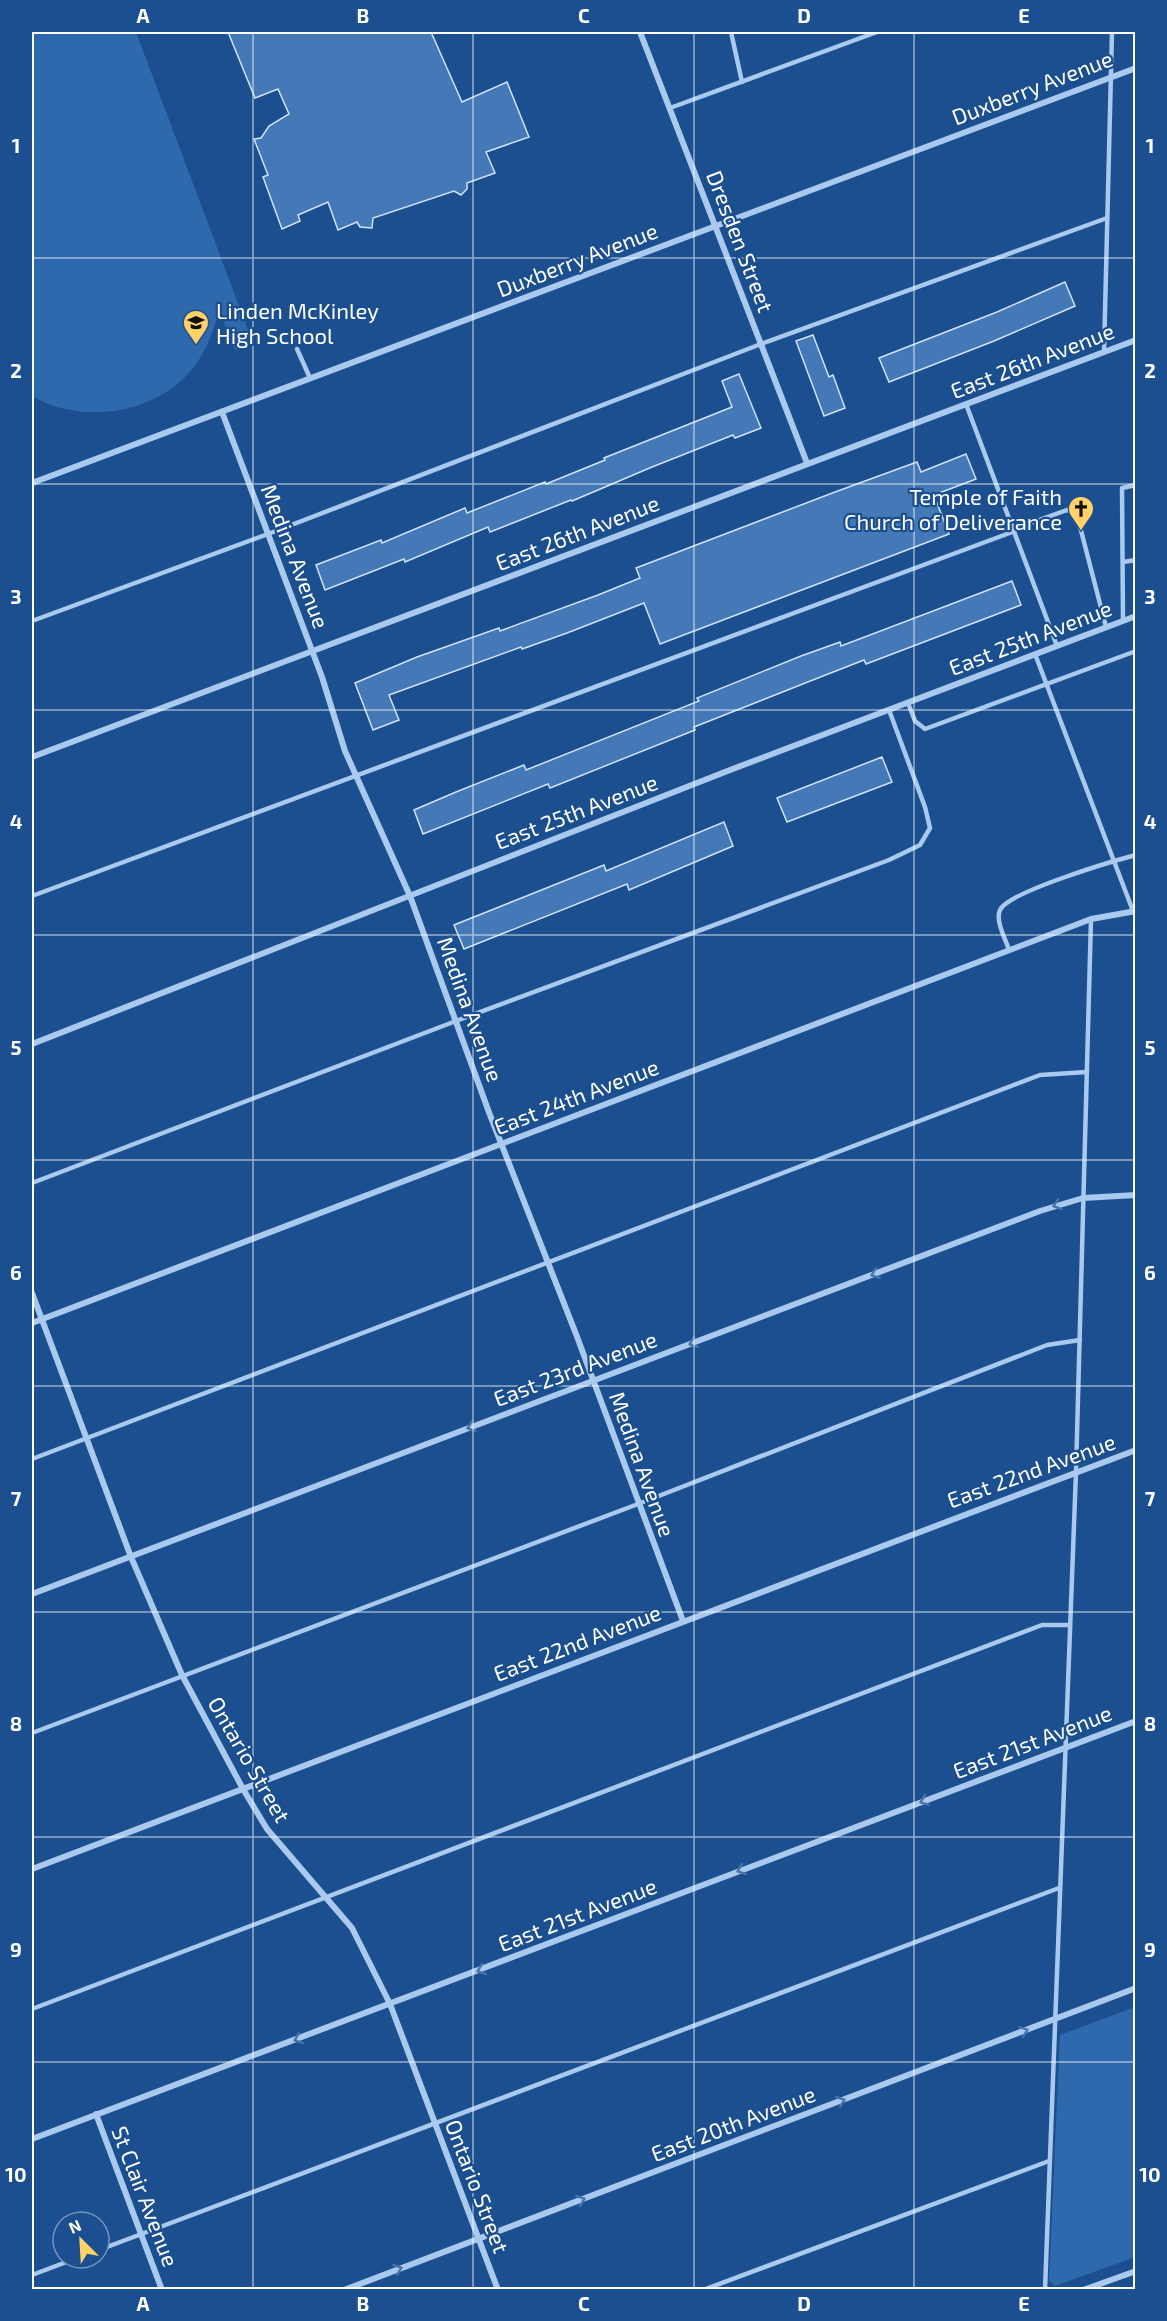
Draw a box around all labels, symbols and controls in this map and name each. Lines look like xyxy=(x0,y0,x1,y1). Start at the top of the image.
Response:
text: A xyxy=(136,3,150,27)
text: B xyxy=(357,3,369,27)
text: C xyxy=(578,3,590,27)
text: D xyxy=(797,3,811,27)
text: E xyxy=(1018,3,1030,27)
street label: Duxberry Avenue xyxy=(948,44,1116,130)
text: 1 xyxy=(12,133,20,157)
text: 1 xyxy=(1146,133,1154,157)
street label: Dresden Street xyxy=(702,167,780,315)
street label: Duxberry Avenue xyxy=(493,216,661,302)
place label: Linden McKinley High School xyxy=(216,297,379,348)
school or university icon: Linden McKinley High School xyxy=(181,308,211,346)
street label: East 26th Avenue xyxy=(947,317,1117,403)
text: 2 xyxy=(10,358,22,382)
text: 2 xyxy=(1144,358,1156,382)
street label: Medina Avenue xyxy=(257,480,335,632)
place label: Temple of Faith Church of Deliverance xyxy=(844,483,1062,534)
street label: East 26th Avenue xyxy=(492,489,662,575)
church icon: Temple of Faith Church of Deliverance xyxy=(1066,494,1096,532)
text: 3 xyxy=(10,584,22,608)
text: 3 xyxy=(1144,584,1156,608)
street label: East 25th Avenue xyxy=(945,594,1115,680)
street label: East 25th Avenue xyxy=(491,768,661,854)
text: 4 xyxy=(10,809,23,833)
text: 4 xyxy=(1144,809,1157,833)
street label: Medina Avenue xyxy=(433,933,509,1085)
text: 5 xyxy=(10,1035,22,1059)
text: 5 xyxy=(1144,1035,1156,1059)
street label: East 24th Avenue xyxy=(490,1053,662,1139)
one-way arrow xyxy=(1052,1198,1063,1211)
text: 6 xyxy=(10,1260,22,1284)
text: 6 xyxy=(1144,1260,1156,1284)
one-way arrow xyxy=(870,1266,880,1279)
street label: East 23rd Avenue xyxy=(490,1325,660,1411)
one-way arrow xyxy=(688,1336,698,1349)
street label: Medina Avenue xyxy=(605,1388,681,1540)
one-way arrow xyxy=(466,1420,477,1432)
street label: East 22nd Avenue xyxy=(943,1427,1119,1513)
text: 7 xyxy=(11,1486,22,1510)
text: 7 xyxy=(1145,1486,1156,1510)
street label: East 22nd Avenue xyxy=(490,1598,664,1686)
street label: Ontario Street xyxy=(204,1692,296,1826)
street label: East 21st Avenue xyxy=(949,1699,1115,1783)
text: 8 xyxy=(10,1711,22,1735)
text: 8 xyxy=(1144,1711,1156,1735)
one-way arrow xyxy=(919,1794,930,1806)
one-way arrow xyxy=(737,1863,747,1876)
street label: East 21st Avenue xyxy=(494,1872,660,1956)
text: 9 xyxy=(10,1937,22,1961)
text: 9 xyxy=(1144,1937,1156,1961)
one-way arrow xyxy=(476,1962,487,1975)
one-way arrow xyxy=(1018,2026,1029,2038)
one-way arrow xyxy=(294,2031,304,2044)
street label: East 20th Avenue xyxy=(647,2080,819,2166)
one-way arrow xyxy=(836,2095,846,2108)
street label: Ontario Street xyxy=(441,2116,515,2256)
street label: St Clair Avenue xyxy=(107,2122,185,2270)
text: 10 xyxy=(5,2162,27,2186)
text: 10 xyxy=(1139,2162,1161,2186)
one-way arrow xyxy=(575,2195,586,2207)
north arrow xyxy=(51,2210,111,2270)
text: N xyxy=(66,2215,84,2237)
one-way arrow xyxy=(392,2264,403,2276)
text: A xyxy=(136,2291,150,2315)
text: B xyxy=(357,2291,369,2315)
text: C xyxy=(578,2291,590,2315)
text: D xyxy=(797,2291,811,2315)
text: E xyxy=(1018,2291,1030,2315)

